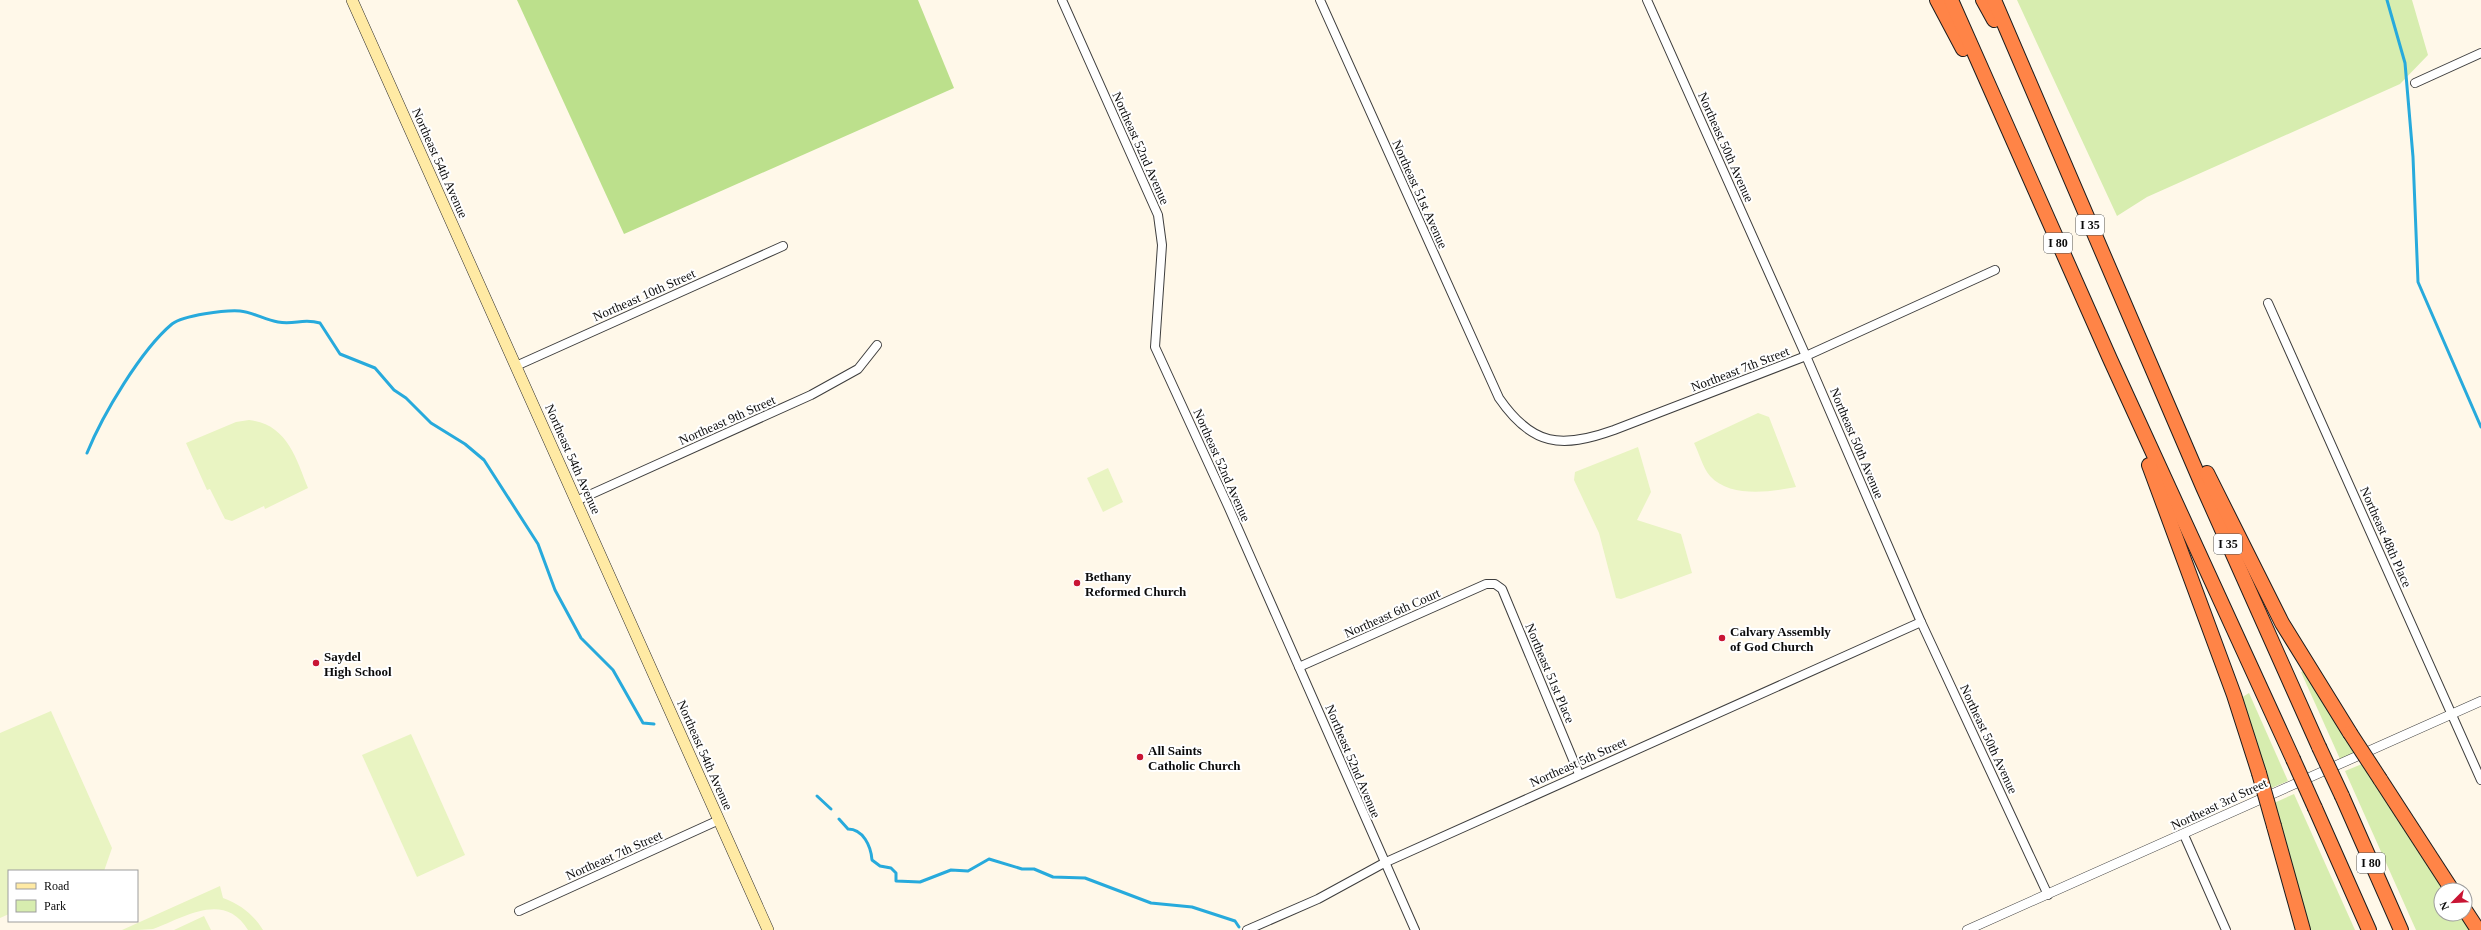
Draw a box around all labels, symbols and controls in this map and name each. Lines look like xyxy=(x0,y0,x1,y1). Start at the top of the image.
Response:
street label: Northeast 52nd Avenue xyxy=(1109,89,1173,207)
street label: Northeast 50th Avenue xyxy=(1695,90,1757,205)
street label: Northeast 54th Avenue xyxy=(409,106,471,221)
street label: Northeast 51st Avenue xyxy=(1389,137,1451,251)
road number: I 35 xyxy=(2076,215,2104,235)
road number: I 80 xyxy=(2044,233,2072,253)
street label: Northeast 10th Street xyxy=(590,266,698,324)
street label: Northeast 7th Street xyxy=(1689,343,1792,395)
street label: Northeast 50th Avenue xyxy=(1827,385,1887,501)
street label: Northeast 9th Street xyxy=(676,392,778,448)
street label: Northeast 54th Avenue xyxy=(542,402,604,517)
street label: Northeast 52nd Avenue xyxy=(1190,406,1254,524)
street label: Northeast 48th Place xyxy=(2357,484,2415,590)
road number: I 35 xyxy=(2214,534,2242,554)
place label: Bethany Reformed Church xyxy=(1085,569,1187,599)
marker: Bethany Reformed Church xyxy=(1072,578,1082,588)
street label: Northeast 6th Court xyxy=(1342,585,1443,641)
street label: Northeast 51st Place xyxy=(1522,621,1578,725)
place label: Calvary Assembly of God Church xyxy=(1730,624,1831,654)
marker: Calvary Assembly of God Church xyxy=(1717,633,1727,643)
place label: Saydel High School xyxy=(324,649,392,679)
marker: Saydel High School xyxy=(311,658,321,668)
street label: Northeast 50th Avenue xyxy=(1957,682,2021,796)
street label: Northeast 54th Avenue xyxy=(674,698,736,813)
street label: Northeast 52nd Avenue xyxy=(1322,702,1384,820)
street label: Northeast 5th Street xyxy=(1527,734,1629,790)
place label: All Saints Catholic Church xyxy=(1148,743,1241,773)
marker: All Saints Catholic Church xyxy=(1135,752,1145,762)
street label: Northeast 3rd Street xyxy=(2168,775,2270,833)
street label: Northeast 7th Street xyxy=(563,827,665,883)
road number: I 80 xyxy=(2357,853,2385,873)
legend xyxy=(8,870,138,922)
text: Road xyxy=(44,879,69,893)
north arrow xyxy=(2433,882,2473,922)
text: Park xyxy=(44,899,66,913)
text: N xyxy=(2437,900,2451,912)

